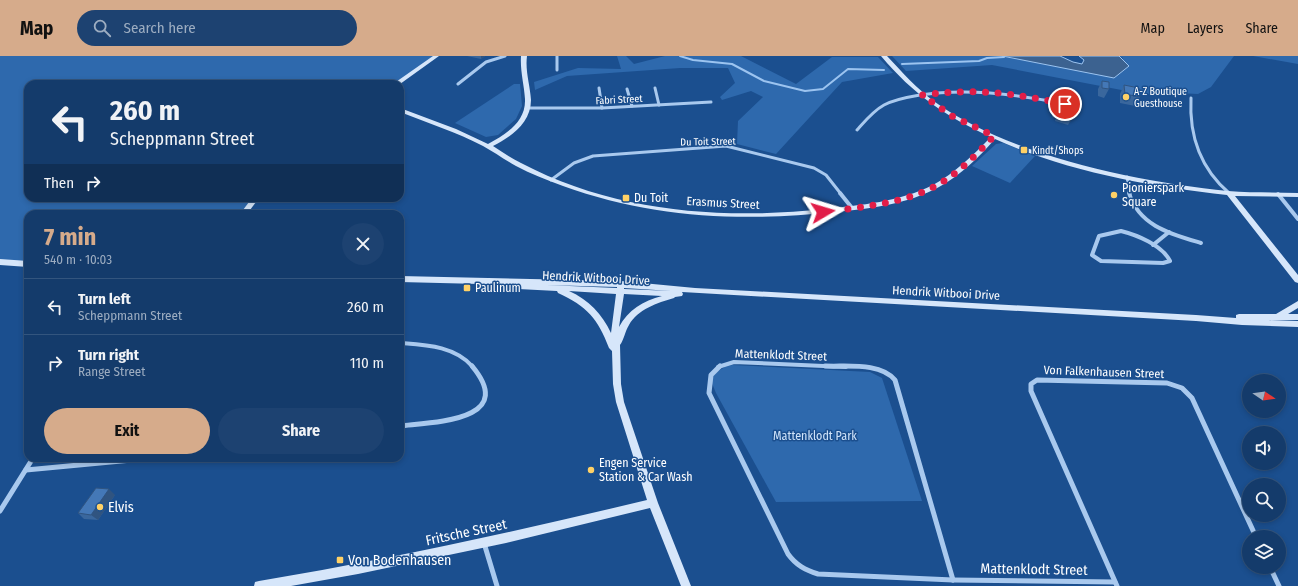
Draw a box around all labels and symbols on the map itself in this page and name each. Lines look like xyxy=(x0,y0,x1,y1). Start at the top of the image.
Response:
place label: A-Z Boutique Guesthouse xyxy=(1134,86,1187,110)
pin xyxy=(1048,87,1082,121)
marker: A-Z Boutique Guesthouse xyxy=(1121,92,1131,102)
street label: Fabri Street xyxy=(595,93,644,107)
street label: Du Toit Street xyxy=(680,136,737,148)
marker: Kindt/Shops xyxy=(1019,145,1029,155)
place label: Kindt/Shops xyxy=(1032,145,1083,157)
place label: Pionierspark Square xyxy=(1122,181,1184,209)
marker: Pionierspark Square xyxy=(1109,190,1119,200)
place label: Du Toit xyxy=(634,191,668,205)
position arrow xyxy=(802,191,844,233)
marker: Du Toit xyxy=(621,193,631,203)
street label: Erasmus Street xyxy=(686,194,760,212)
street label: Hendrik Witbooi Drive xyxy=(542,268,650,288)
place label: Paulinum xyxy=(475,281,521,295)
marker: Paulinum xyxy=(462,283,472,293)
street label: Hendrik Witbooi Drive xyxy=(892,283,1000,303)
street label: Mattenklodt Street xyxy=(735,346,827,364)
street label: Von Falkenhausen Street xyxy=(1043,363,1165,381)
north arrow xyxy=(1242,374,1286,418)
park label: Mattenklodt Park xyxy=(773,429,857,443)
place label: Engen Service Station & Car Wash xyxy=(599,456,693,484)
marker: Engen Service Station & Car Wash xyxy=(586,465,596,475)
place label: Elvis xyxy=(108,499,134,516)
marker: Elvis xyxy=(95,502,105,512)
street label: Fritsche Street xyxy=(424,516,509,549)
place label: Von Bodenhausen xyxy=(348,552,451,569)
marker: Von Bodenhausen xyxy=(335,555,345,565)
street label: Mattenklodt Street xyxy=(980,560,1088,579)

